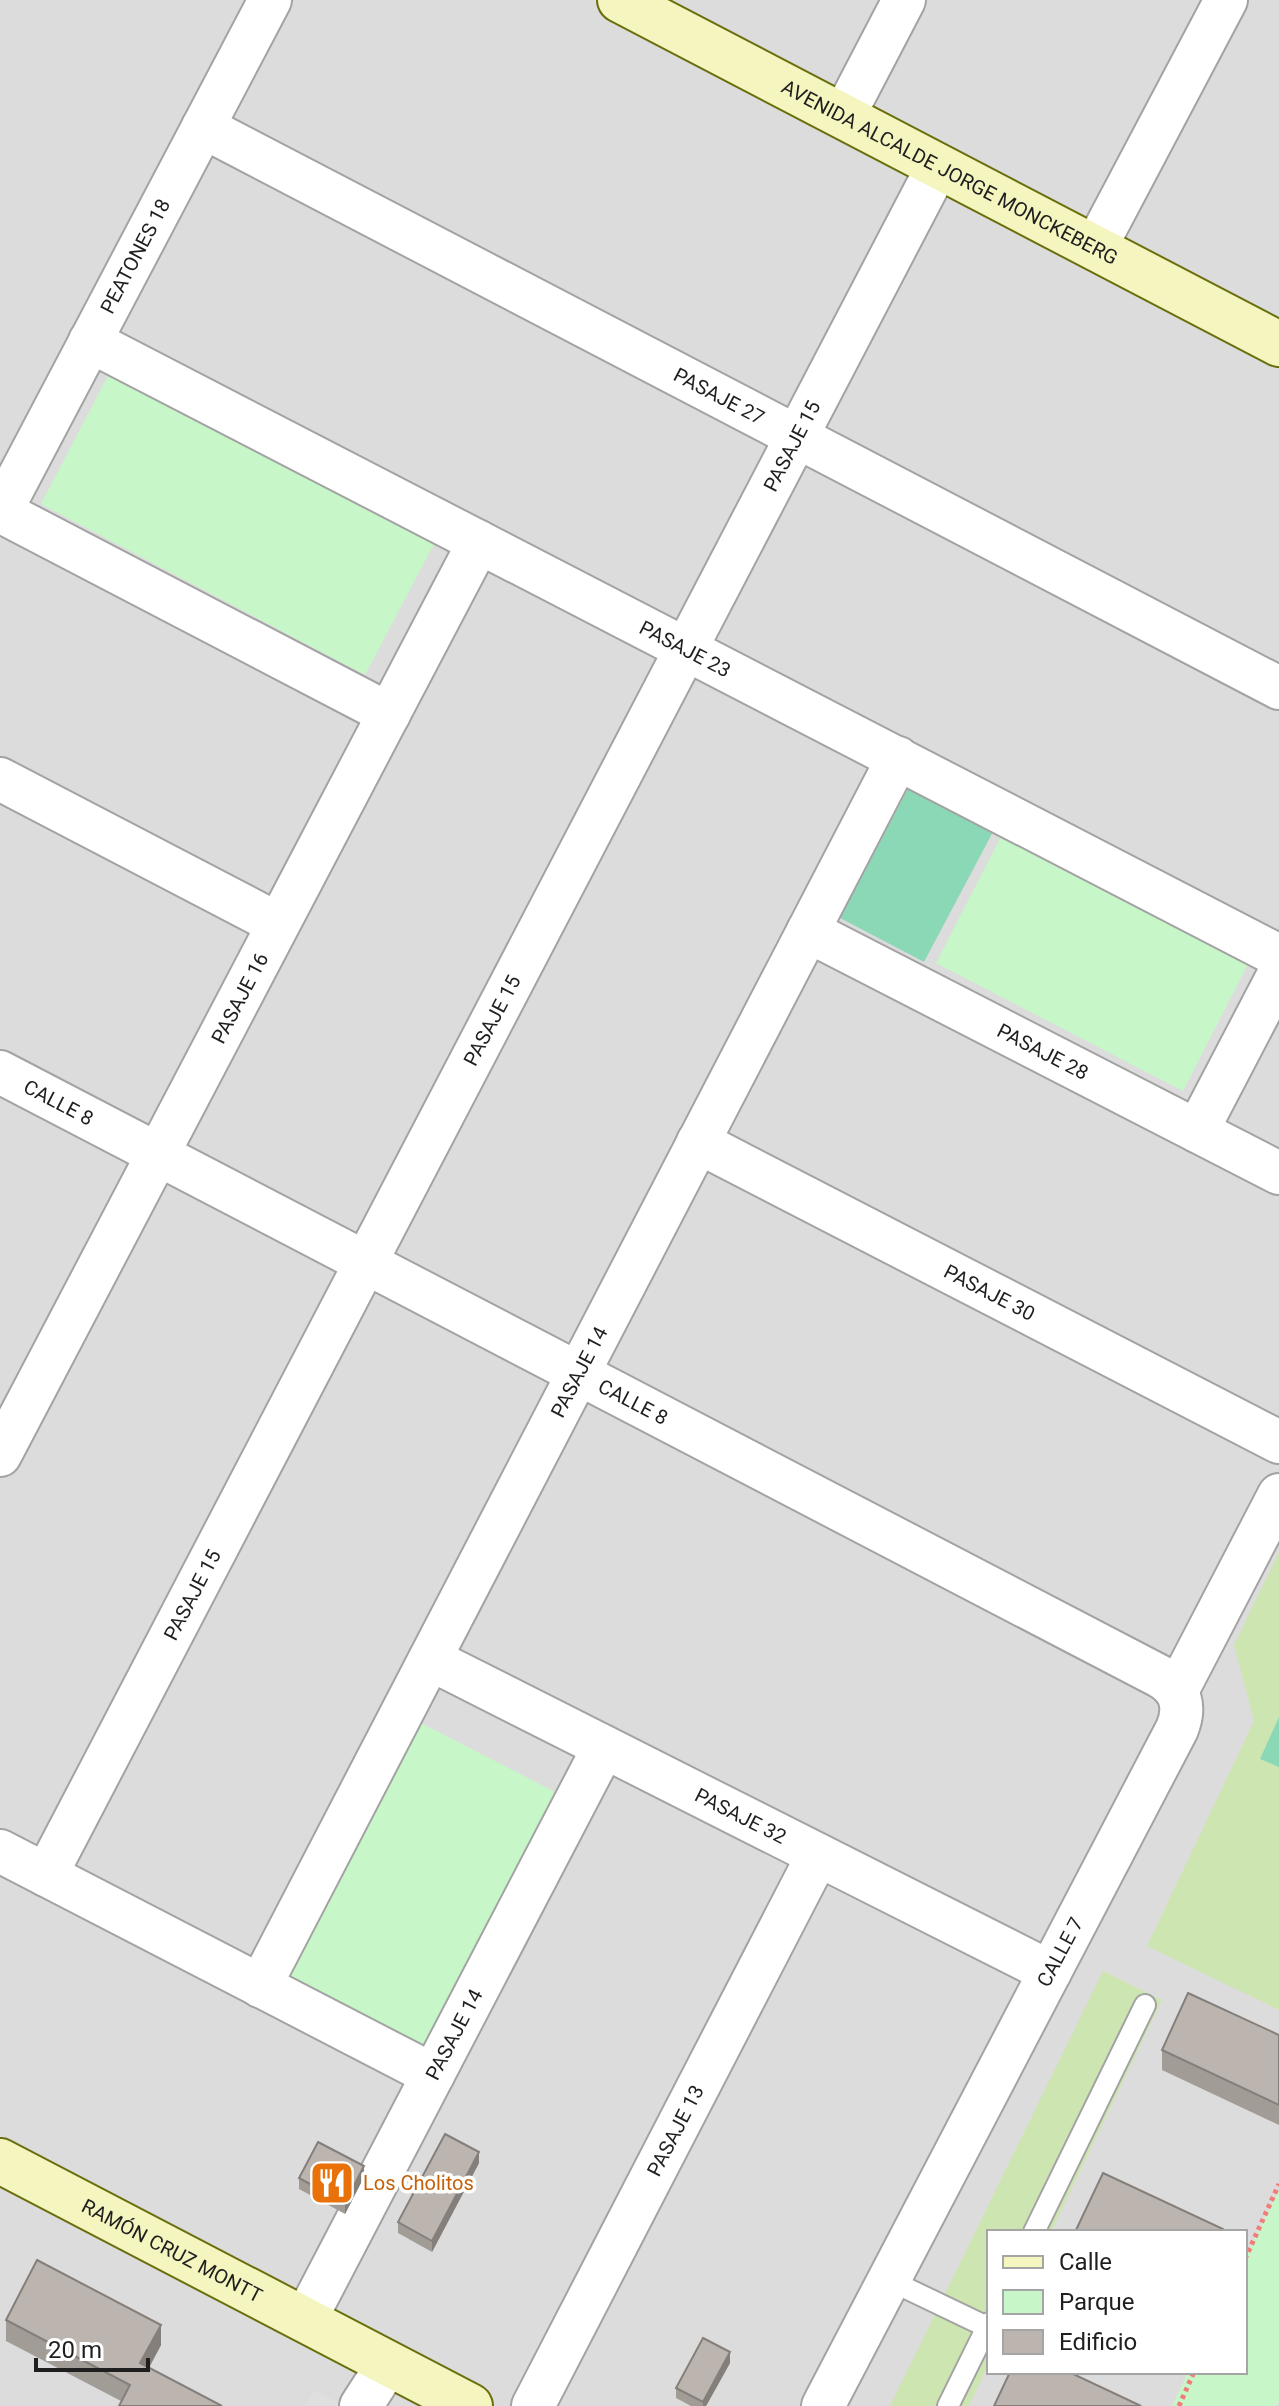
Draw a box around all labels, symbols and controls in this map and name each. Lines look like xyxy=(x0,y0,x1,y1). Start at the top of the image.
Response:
street label: AVENIDA ALCALDE JORGE MONCKEBERG xyxy=(778,75,1122,270)
street label: PEATONES 18 xyxy=(95,195,175,318)
street label: PASAJE 27 xyxy=(670,363,769,430)
street label: PASAJE 15 xyxy=(758,396,825,495)
street label: PASAJE 23 xyxy=(636,615,735,682)
street label: PASAJE 16 xyxy=(206,949,273,1048)
street label: PASAJE 15 xyxy=(458,971,526,1070)
street label: PASAJE 28 xyxy=(993,1018,1092,1085)
street label: CALLE 8 xyxy=(20,1074,97,1131)
street label: PASAJE 30 xyxy=(940,1259,1039,1326)
street label: PASAJE 14 xyxy=(546,1322,613,1421)
street label: CALLE 8 xyxy=(594,1374,672,1430)
street label: PASAJE 15 xyxy=(159,1545,226,1644)
street label: PASAJE 32 xyxy=(691,1783,790,1849)
street label: CALLE 7 xyxy=(1032,1913,1088,1991)
street label: PASAJE 14 xyxy=(420,1985,488,2084)
street label: PASAJE 13 xyxy=(642,2081,709,2180)
restaurant icon: Los Cholitos xyxy=(308,2159,356,2207)
place label: Los Cholitos xyxy=(363,2171,474,2195)
street label: RAMÓN CRUZ MONTT xyxy=(78,2194,266,2308)
legend xyxy=(987,2230,1247,2374)
text: Calle xyxy=(1059,2248,1112,2276)
text: Parque xyxy=(1059,2288,1135,2316)
scale bar xyxy=(36,2322,148,2372)
text: Edificio xyxy=(1059,2328,1137,2356)
text: 20 m xyxy=(48,2336,102,2364)

